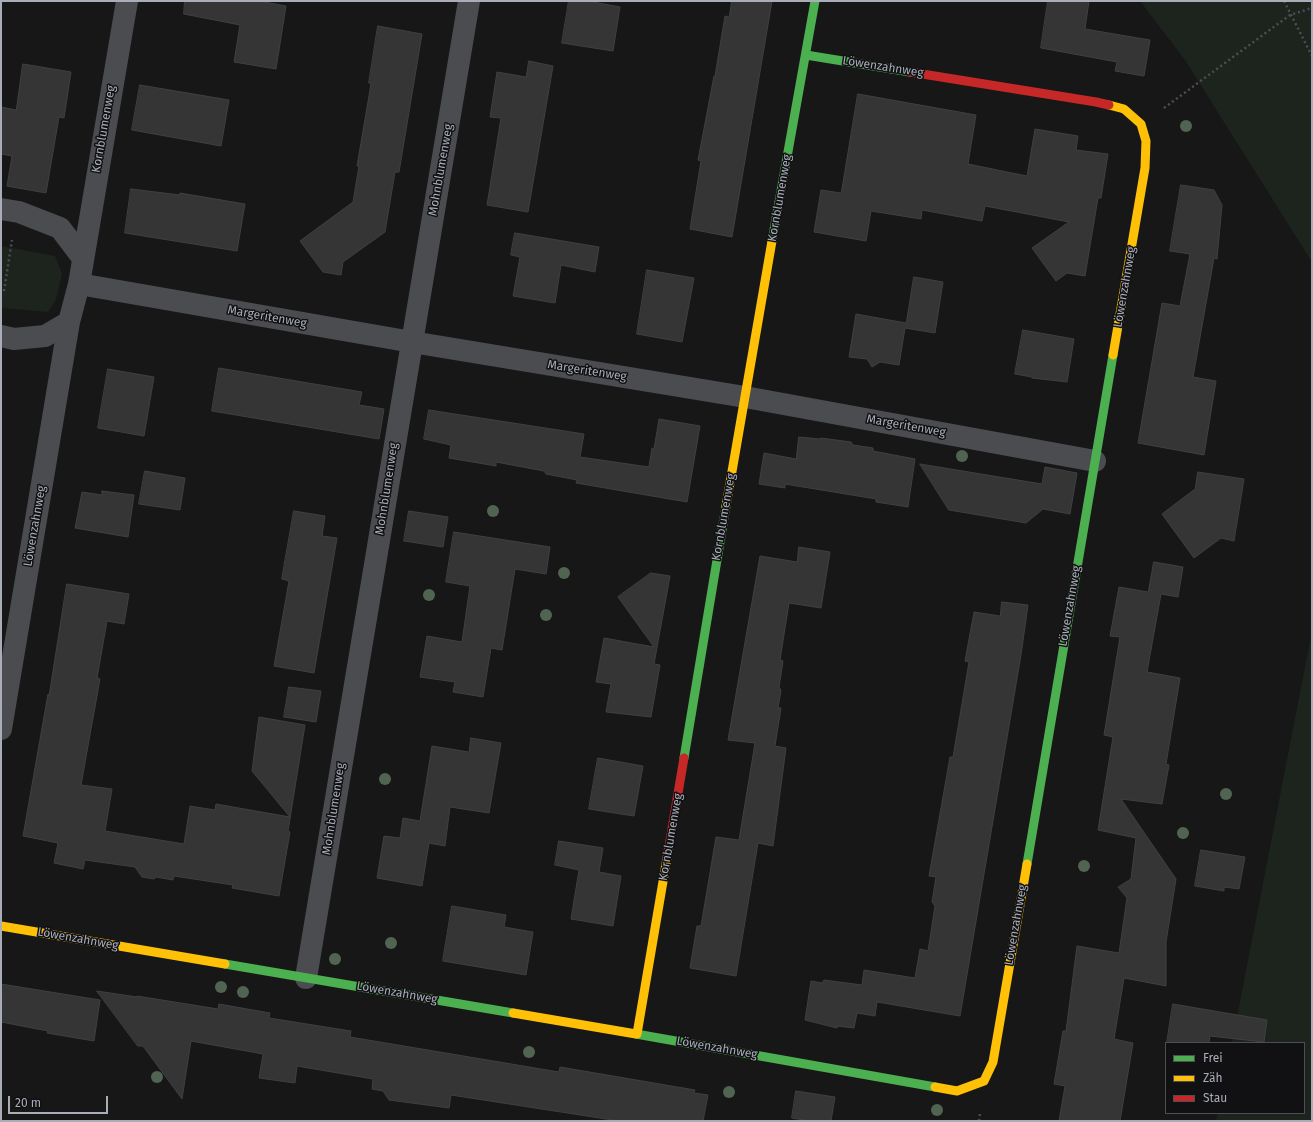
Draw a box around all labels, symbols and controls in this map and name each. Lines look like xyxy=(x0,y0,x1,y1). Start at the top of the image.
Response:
street label: Löwenzahnweg xyxy=(841,53,925,81)
street label: Kornblumenweg xyxy=(89,84,119,174)
street label: Mohnblumenweg xyxy=(426,123,456,217)
street label: Kornblumenweg xyxy=(765,153,795,243)
street label: Löwenzahnweg xyxy=(1111,245,1139,329)
street label: Margeritenweg xyxy=(226,303,308,331)
street label: Margeritenweg xyxy=(546,358,628,384)
street label: Margeritenweg xyxy=(865,412,947,440)
street label: Mohnblumenweg xyxy=(373,442,401,536)
street label: Kornblumenweg xyxy=(709,472,739,562)
street label: Löwenzahnweg xyxy=(21,484,49,568)
street label: Löwenzahnweg xyxy=(1056,564,1084,648)
street label: Mohnblumenweg xyxy=(320,762,348,856)
street label: Kornblumenweg xyxy=(656,792,686,882)
street label: Löwenzahnweg xyxy=(1002,883,1030,967)
street label: Löwenzahnweg xyxy=(36,925,120,953)
street label: Löwenzahnweg xyxy=(355,979,439,1007)
street label: Löwenzahnweg xyxy=(675,1034,759,1062)
legend xyxy=(1165,1042,1305,1114)
text: Frei xyxy=(1203,1051,1223,1065)
text: Zäh xyxy=(1203,1071,1223,1085)
scale bar xyxy=(10,1088,110,1114)
text: Stau xyxy=(1203,1091,1227,1105)
text: 20 m xyxy=(15,1096,41,1110)

